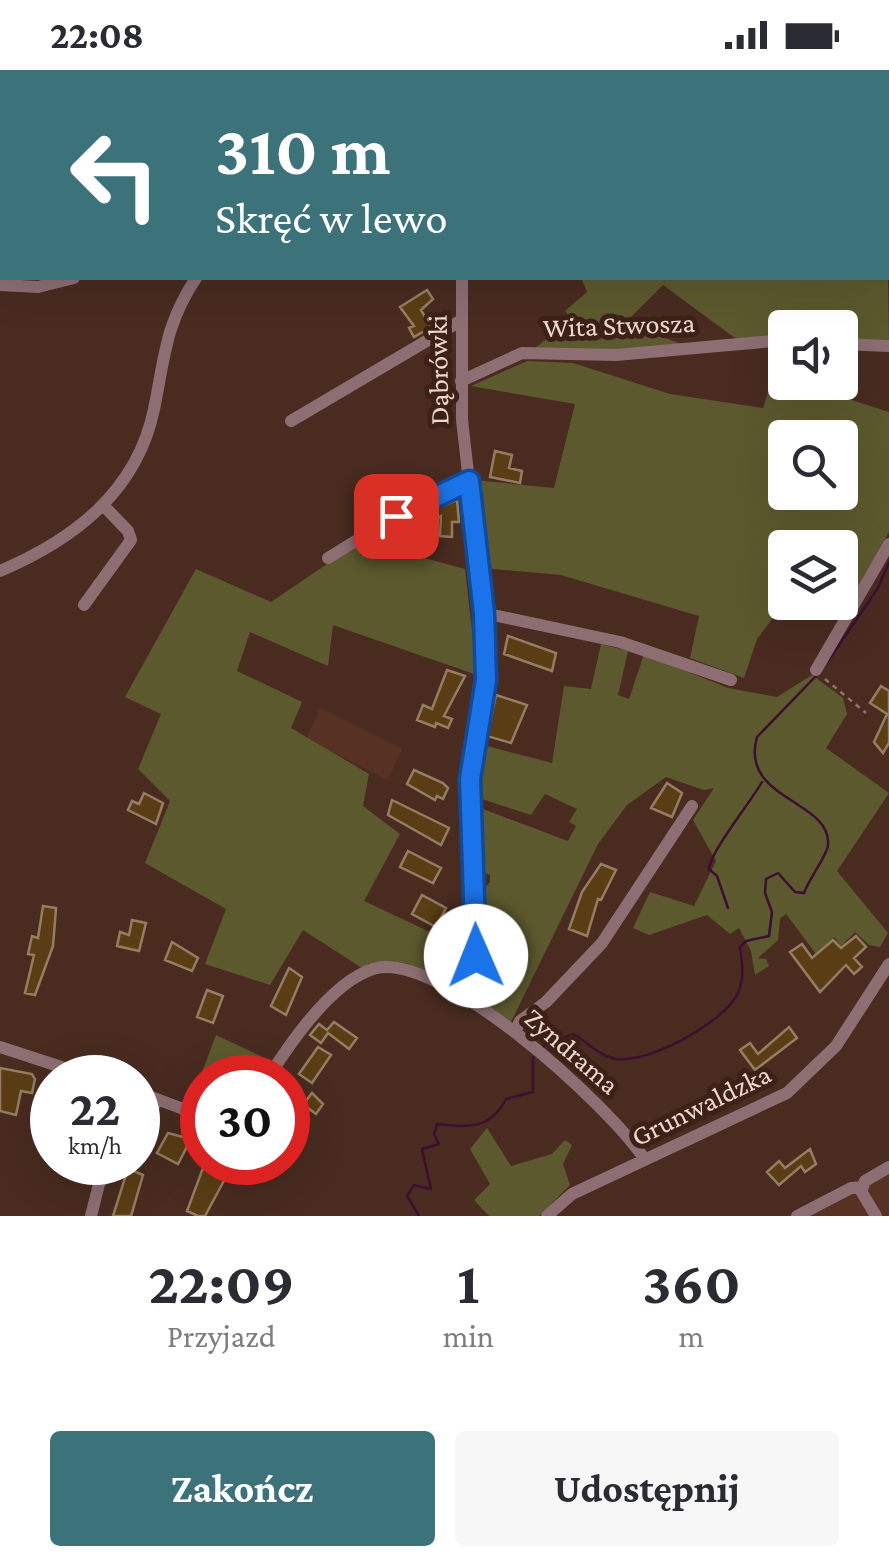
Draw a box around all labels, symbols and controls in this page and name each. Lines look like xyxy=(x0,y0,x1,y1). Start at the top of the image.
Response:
text: 22:08 xyxy=(50,14,144,56)
icon: left xyxy=(50,110,180,240)
text: 310 m xyxy=(215,111,391,189)
text: Skręć w lewo xyxy=(215,193,448,243)
street label: Wita Stwosza xyxy=(542,307,696,343)
map controls xyxy=(768,310,858,620)
button: sound xyxy=(768,310,858,400)
street label: Dąbrówki xyxy=(422,315,454,425)
button: search xyxy=(768,420,858,510)
pin xyxy=(354,474,439,559)
icon: arrive xyxy=(369,489,424,544)
button: layers xyxy=(768,530,858,620)
position arrow xyxy=(424,904,528,1008)
street label: Zyndrama xyxy=(519,1002,625,1100)
speed limit sign: 30 xyxy=(180,1055,310,1185)
street label: Grunwaldzka xyxy=(626,1058,776,1152)
text: 22 xyxy=(70,1080,120,1136)
text: km/h xyxy=(68,1132,122,1159)
text: 22:09 xyxy=(148,1249,294,1316)
text: 1 xyxy=(457,1249,480,1316)
text: 360 xyxy=(642,1249,741,1316)
text: Przyjazd xyxy=(167,1318,276,1354)
text: min xyxy=(443,1318,494,1354)
text: m xyxy=(679,1318,704,1354)
button: Zakończ xyxy=(50,1431,435,1546)
button: Udostępnij xyxy=(455,1431,839,1546)

